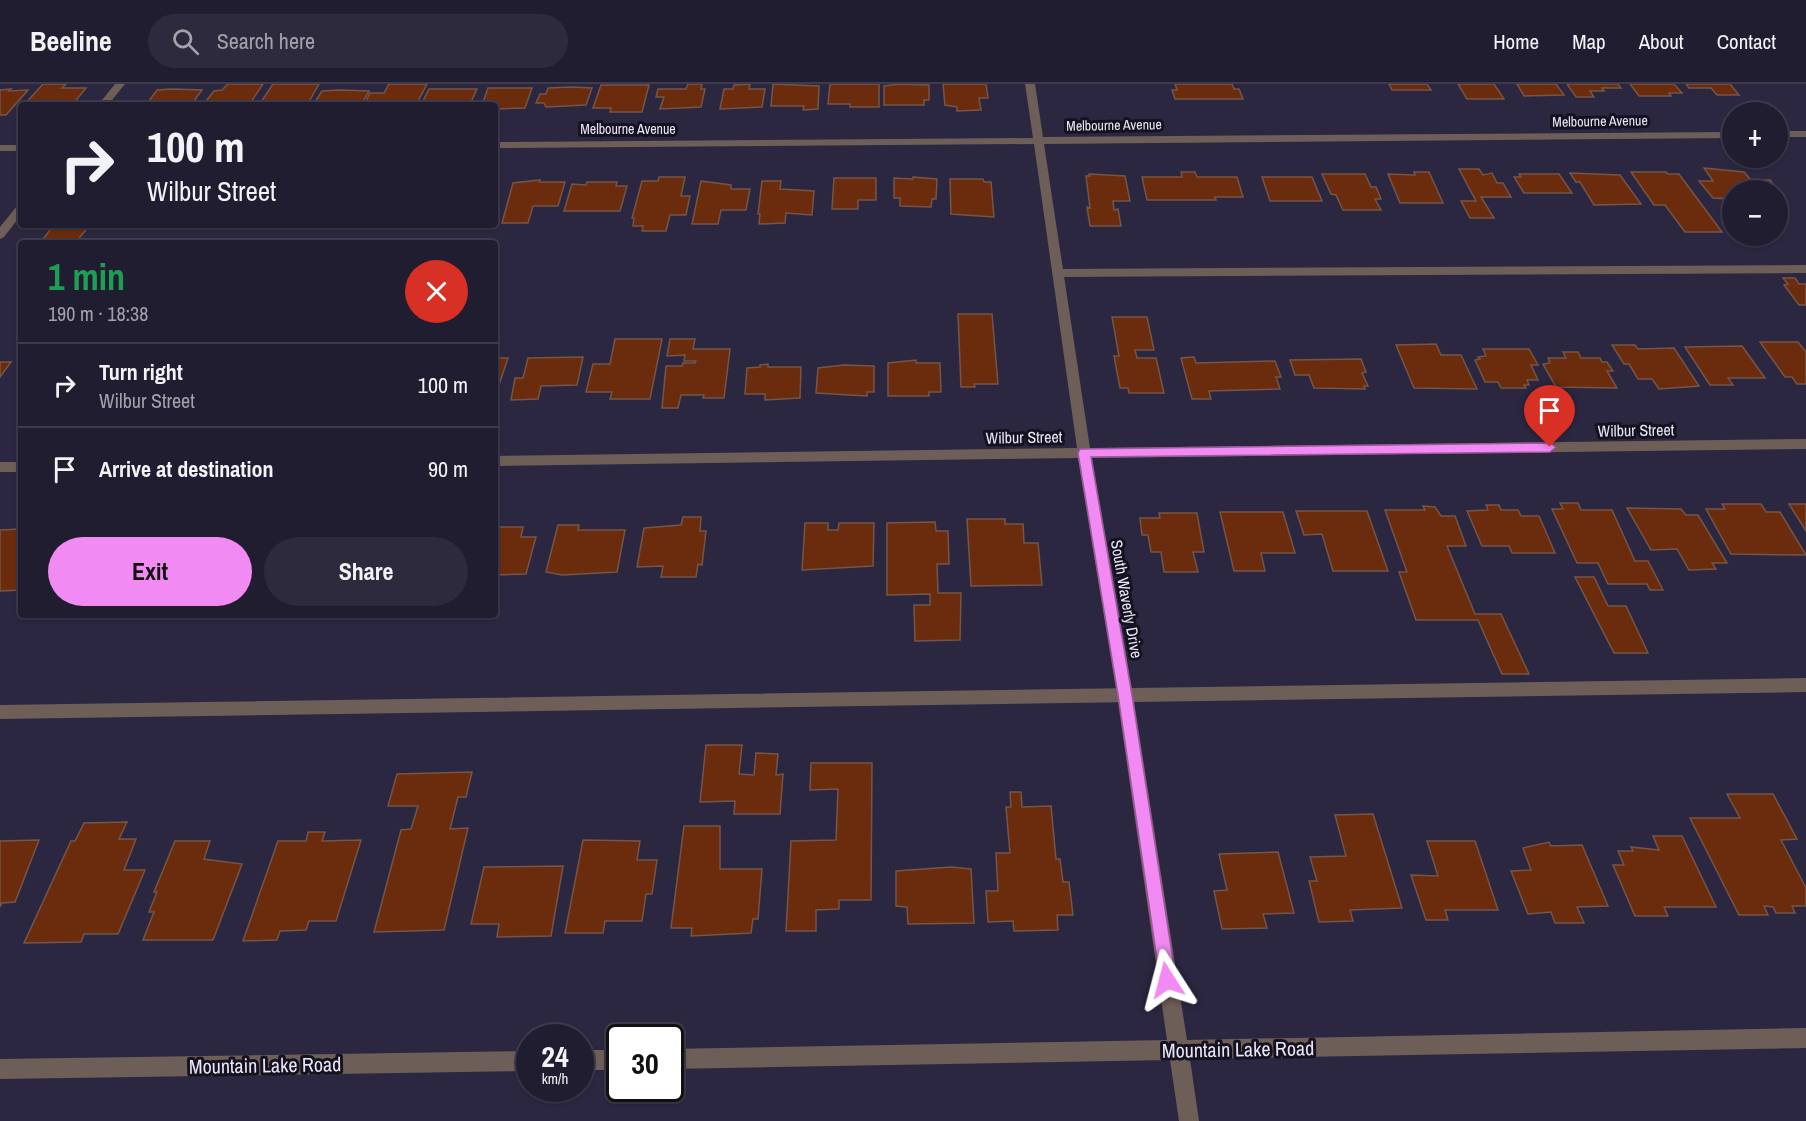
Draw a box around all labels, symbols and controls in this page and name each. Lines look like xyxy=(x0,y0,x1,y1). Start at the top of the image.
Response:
search box xyxy=(148,14,568,68)
text: Beeline xyxy=(30,22,112,60)
icon: search xyxy=(169,25,202,58)
text: Search here xyxy=(217,26,315,56)
text: Home xyxy=(1493,27,1539,56)
text: Map xyxy=(1572,27,1606,56)
text: About xyxy=(1639,27,1684,56)
text: Contact xyxy=(1717,27,1776,56)
map controls xyxy=(1722,102,1788,246)
button: + xyxy=(1722,102,1788,168)
street label: Melbourne Avenue xyxy=(1552,111,1648,131)
street label: Melbourne Avenue xyxy=(1066,115,1162,135)
text: 100 m xyxy=(147,119,245,175)
street label: Melbourne Avenue xyxy=(580,120,676,138)
icon: right xyxy=(48,126,126,204)
text: Wilbur Street xyxy=(147,173,276,209)
button: − xyxy=(1722,180,1788,246)
text: 1 min xyxy=(48,253,125,301)
button: close xyxy=(405,260,468,323)
text: 190 m · 18:38 xyxy=(48,300,148,327)
text: Turn right xyxy=(99,357,183,387)
icon: right xyxy=(48,369,81,402)
text: 100 m xyxy=(418,370,468,400)
pin xyxy=(1524,385,1575,447)
text: Wilbur Street xyxy=(99,387,195,414)
icon: arrive xyxy=(1533,394,1566,427)
street label: Wilbur Street xyxy=(1598,418,1675,442)
street label: Wilbur Street xyxy=(986,425,1063,449)
icon: arrive xyxy=(48,453,81,486)
text: Arrive at destination xyxy=(99,454,273,484)
text: 90 m xyxy=(428,454,468,484)
button: Exit xyxy=(48,537,252,606)
button: Share xyxy=(264,537,468,606)
street label: South Waverly Drive xyxy=(1106,538,1148,660)
position arrow xyxy=(1135,948,1199,1012)
speed limit sign: 30 xyxy=(606,1024,684,1102)
street label: Mountain Lake Road xyxy=(1162,1034,1314,1064)
text: 24 xyxy=(541,1036,569,1076)
street label: Mountain Lake Road xyxy=(189,1050,341,1080)
text: km/h xyxy=(542,1068,568,1089)

